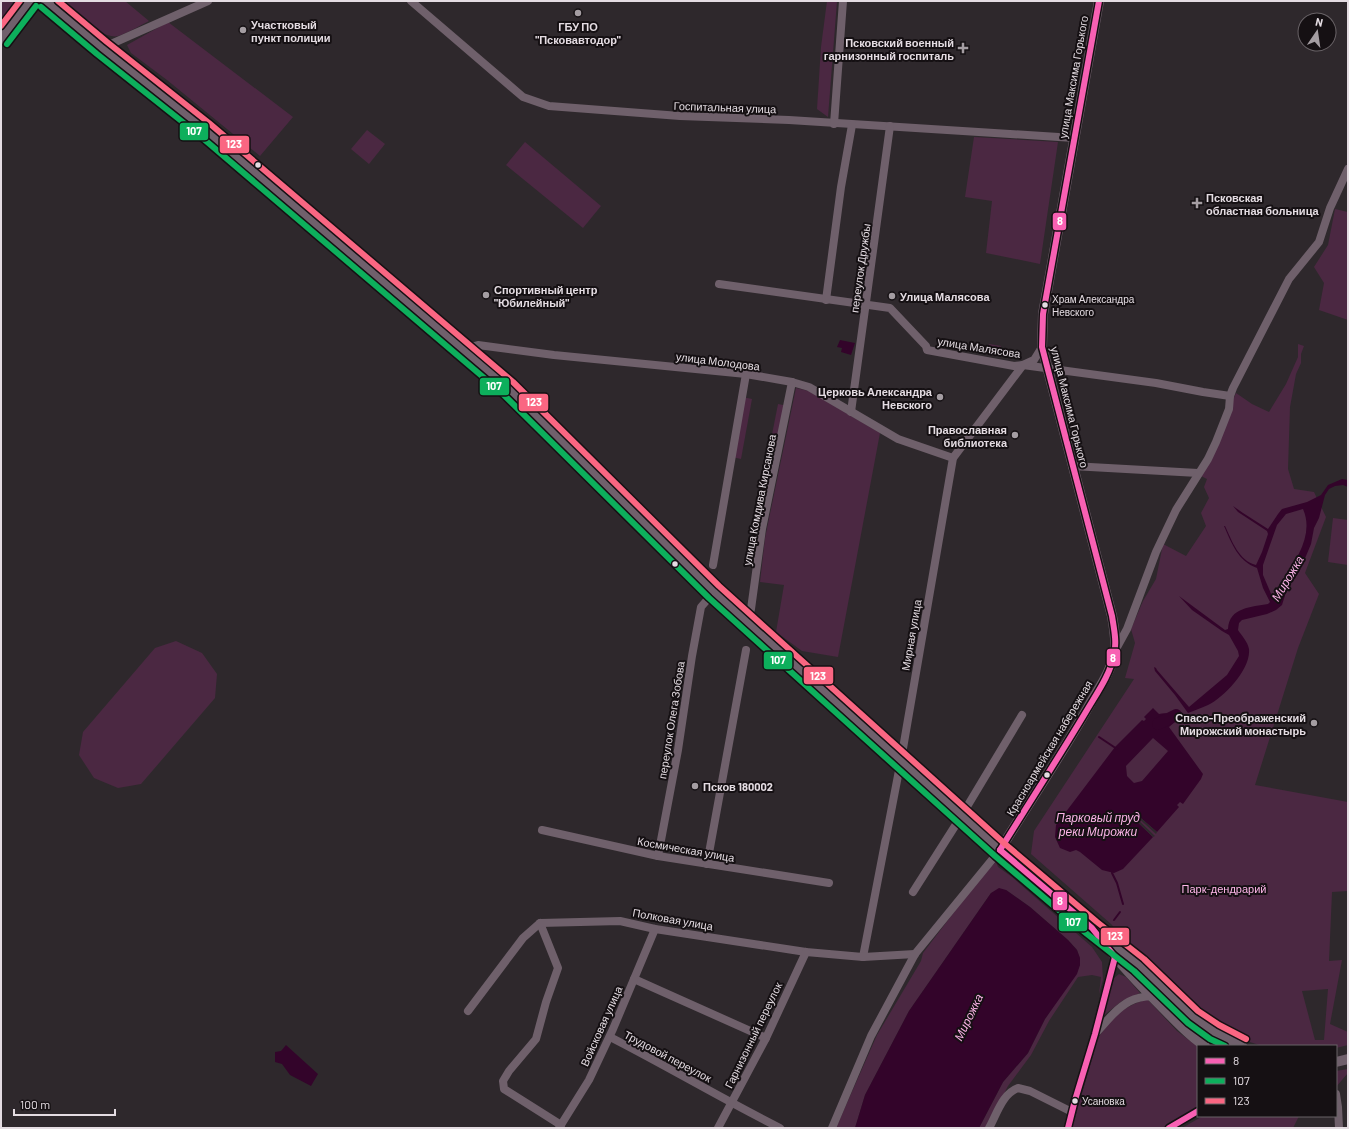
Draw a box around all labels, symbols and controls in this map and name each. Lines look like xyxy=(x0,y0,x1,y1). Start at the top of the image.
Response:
marker: ГБУ ПО "Псковавтодор" xyxy=(573,8,583,18)
north arrow xyxy=(1297,12,1337,52)
street label: улица Максима Горького xyxy=(1056,15,1090,139)
text: N xyxy=(1314,15,1324,29)
place label: Участковый пункт полиции xyxy=(251,18,331,44)
place label: ГБУ ПО "Псковавтодор" xyxy=(535,20,621,46)
marker: Участковый пункт полиции xyxy=(238,25,248,35)
place label: Псковский военный гарнизонный госпиталь xyxy=(824,36,954,62)
marker: Псковский военный гарнизонный госпиталь xyxy=(957,42,969,54)
street label: Госпитальная улица xyxy=(673,99,777,115)
line badge: 107 xyxy=(179,122,209,141)
text: 107 xyxy=(186,124,202,137)
line badge: 123 xyxy=(219,135,250,154)
text: 123 xyxy=(226,137,242,150)
unlabelled marker xyxy=(253,160,263,170)
place label: Псковская областная больница xyxy=(1206,191,1320,217)
marker: Псковская областная больница xyxy=(1191,197,1203,209)
line badge: 8 xyxy=(1052,212,1067,231)
text: 8 xyxy=(1057,214,1063,227)
street label: переулок Дружбы xyxy=(847,223,873,313)
place label: Спортивный центр "Юбилейный" xyxy=(494,283,598,309)
marker: Спортивный центр "Юбилейный" xyxy=(481,290,491,300)
place label: Улица Малясова xyxy=(900,290,990,303)
marker: Улица Малясова xyxy=(887,291,897,301)
place label: Храм Александра Невского xyxy=(1052,293,1135,318)
marker: Храм Александра Невского xyxy=(1040,300,1050,310)
street label: улица Малясова xyxy=(937,334,1022,360)
street label: улица Максима Горького xyxy=(1049,345,1091,469)
street label: улица Молодова xyxy=(675,349,762,373)
line badge: 107 xyxy=(479,377,510,396)
text: 107 xyxy=(486,379,502,392)
place label: Церковь Александра Невского xyxy=(818,385,933,411)
marker: Церковь Александра Невского xyxy=(935,392,945,402)
line badge: 123 xyxy=(518,393,549,412)
text: 123 xyxy=(526,395,542,408)
place label: Православная библиотека xyxy=(928,423,1008,449)
marker: Православная библиотека xyxy=(1010,430,1020,440)
street label: улица Комдива Кирсанова xyxy=(740,432,778,567)
water label: Мирожка xyxy=(1268,553,1307,604)
unlabelled marker xyxy=(670,559,680,569)
street label: Мирная улица xyxy=(898,598,924,672)
line badge: 8 xyxy=(1106,648,1121,667)
line badge: 107 xyxy=(763,651,793,670)
text: 8 xyxy=(1110,651,1116,664)
text: 107 xyxy=(770,653,786,666)
street label: переулок Олега Зобова xyxy=(655,659,687,780)
line badge: 123 xyxy=(803,666,834,685)
text: 123 xyxy=(810,669,826,682)
street label: Красноармейская набережная xyxy=(1003,678,1095,818)
place label: Спасо-Преображенский Мирожский монастырь xyxy=(1175,711,1306,737)
marker: Спасо-Преображенский Мирожский монастырь xyxy=(1309,718,1319,728)
unlabelled marker xyxy=(1042,770,1052,780)
place label: Псков 180002 xyxy=(703,780,773,793)
marker: Псков 180002 xyxy=(690,781,700,791)
water label: Парковый пруд реки Мирожки xyxy=(1056,810,1140,839)
street label: Космическая улица xyxy=(636,834,737,864)
park label: Парк-дендрарий xyxy=(1182,882,1266,895)
line badge: 8 xyxy=(1052,891,1068,911)
text: 8 xyxy=(1057,894,1063,907)
street label: Полковая улица xyxy=(632,906,715,933)
line badge: 107 xyxy=(1058,912,1088,932)
text: 107 xyxy=(1065,915,1081,928)
line badge: 123 xyxy=(1100,927,1130,946)
text: 123 xyxy=(1107,929,1123,942)
street label: Гарнизонный переулок xyxy=(722,980,784,1090)
street label: Войсковая улица xyxy=(577,983,625,1068)
water label: Мирожка xyxy=(951,991,986,1043)
street label: Трудовой переулок xyxy=(622,1028,714,1085)
legend xyxy=(1197,1045,1337,1117)
text: 8 xyxy=(1233,1053,1239,1067)
text: 107 xyxy=(1233,1073,1250,1087)
scale bar xyxy=(14,1091,115,1117)
text: 123 xyxy=(1233,1093,1250,1107)
place label: Усановка xyxy=(1082,1095,1125,1107)
marker: Усановка xyxy=(1070,1096,1080,1106)
text: 100 m xyxy=(20,1097,50,1111)

